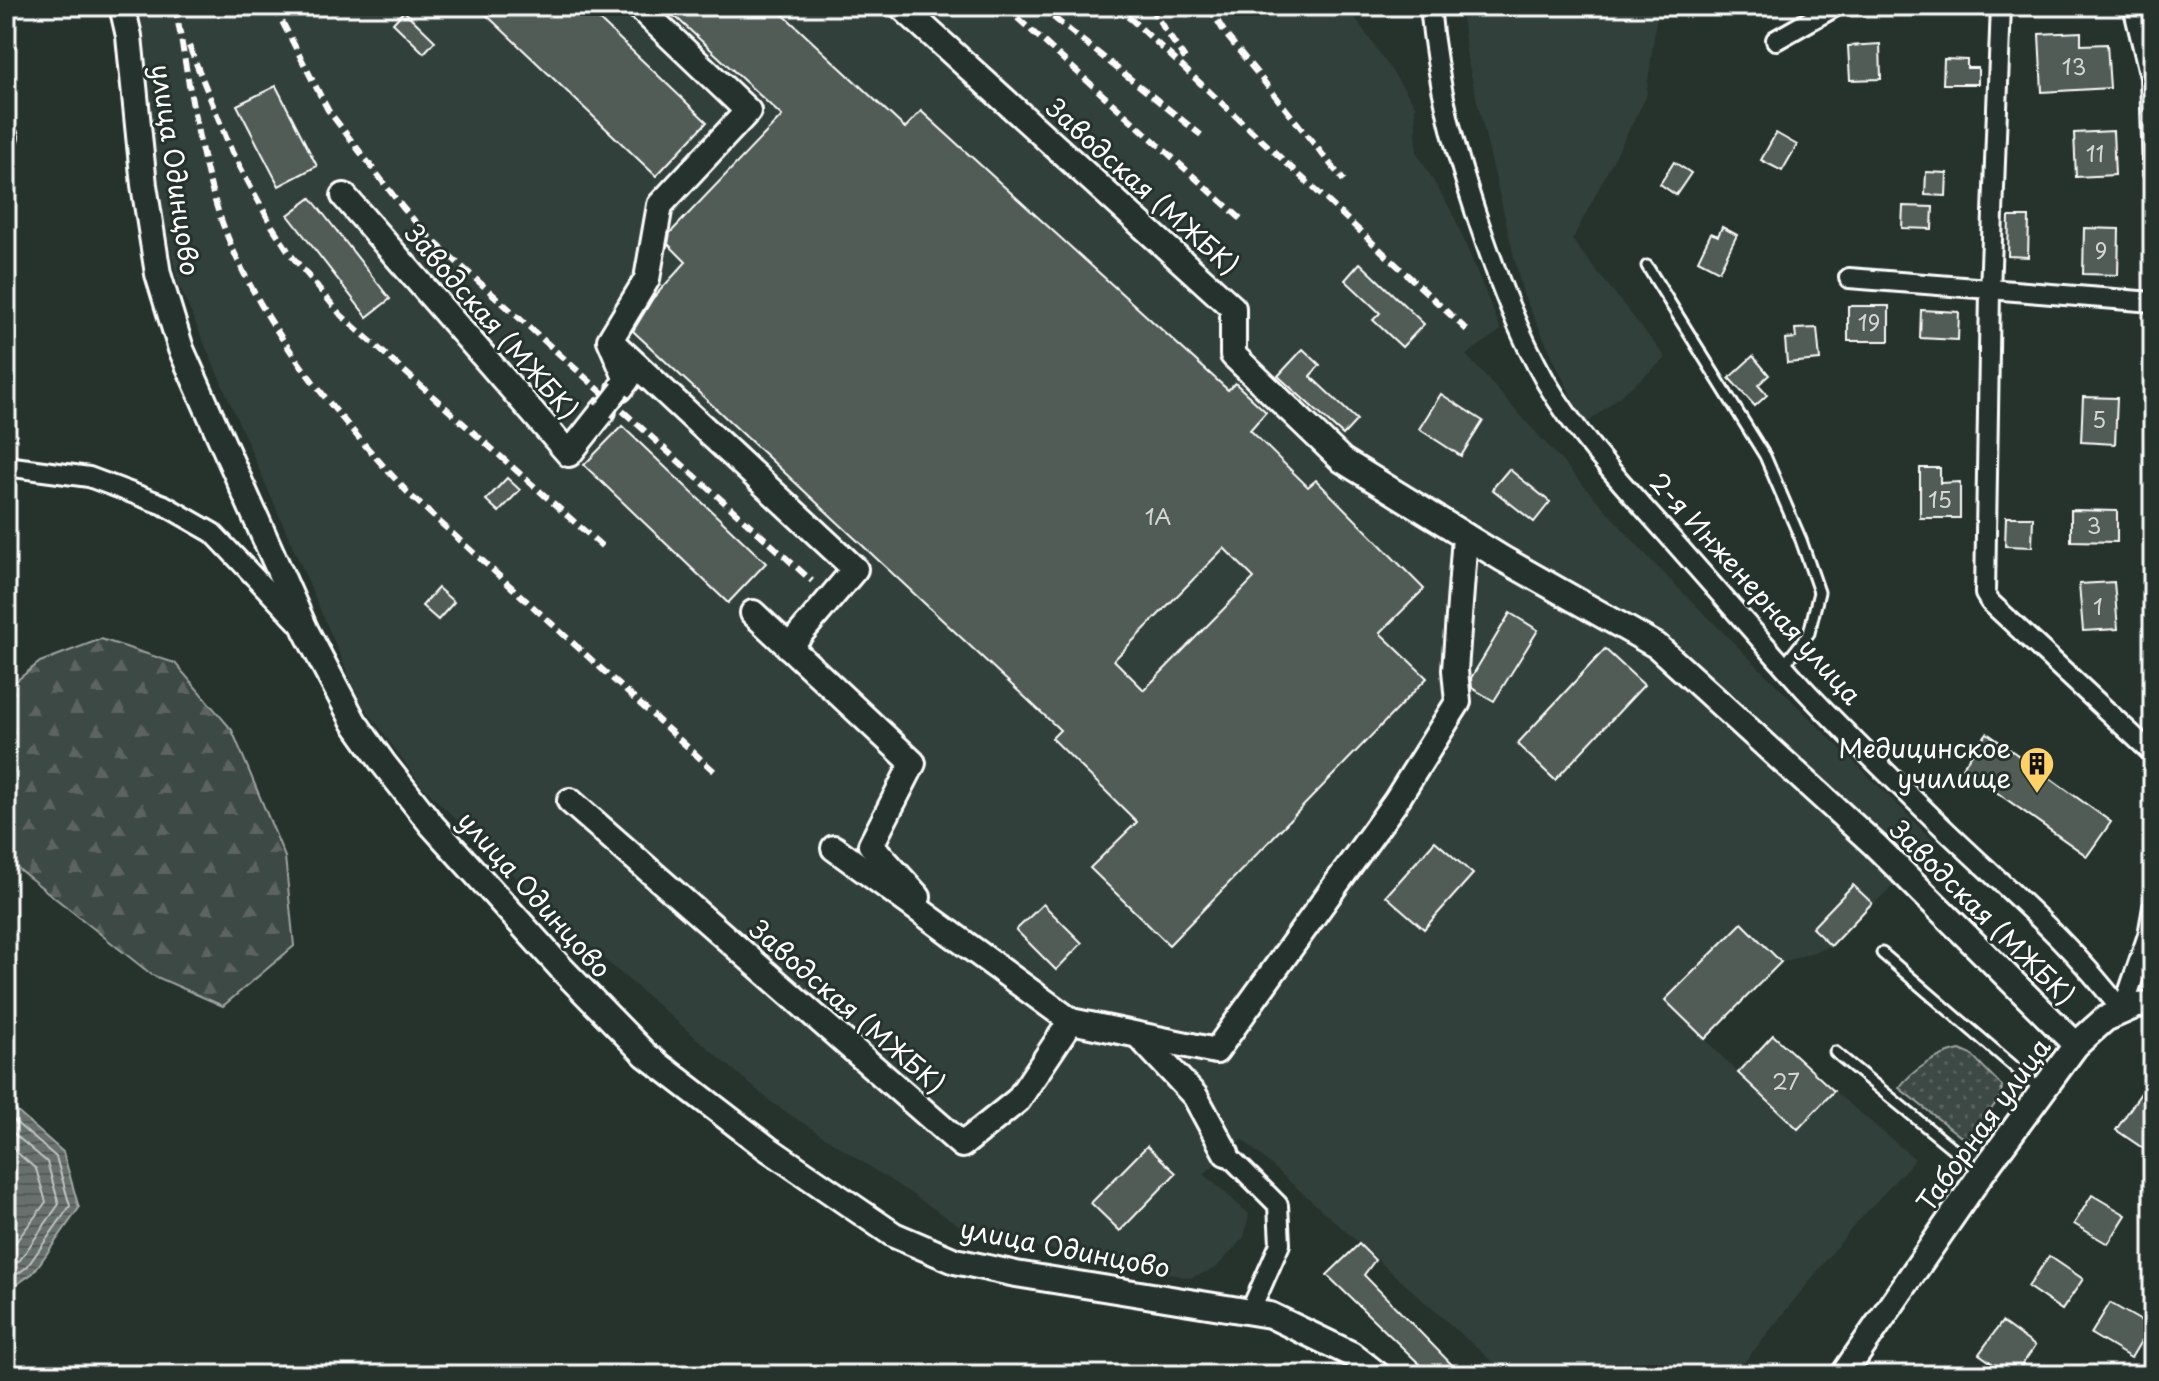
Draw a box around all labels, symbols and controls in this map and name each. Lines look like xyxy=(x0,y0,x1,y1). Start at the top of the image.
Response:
house number: 13 xyxy=(2062,49,2086,82)
street label: улица Одинцово xyxy=(142,62,211,278)
street label: Заводская (МЖБК) xyxy=(1038,89,1248,283)
house number: 11 xyxy=(2086,136,2104,169)
street label: Заводская (МЖБК) xyxy=(396,215,588,427)
house number: 9 xyxy=(2095,233,2107,266)
house number: 19 xyxy=(1858,305,1880,338)
house number: 5 xyxy=(2092,402,2106,435)
street label: 2-я Инженерная улица xyxy=(1641,463,1872,713)
house number: 15 xyxy=(1928,482,1952,515)
house number: 1А xyxy=(1145,499,1172,532)
house number: 3 xyxy=(2087,508,2101,541)
house number: 1 xyxy=(2093,589,2103,622)
place label: Медицинское училище xyxy=(1838,728,2011,797)
building icon: Медицинское училище xyxy=(2018,745,2056,795)
street label: улица Одинцово xyxy=(449,802,621,986)
street label: Заводская (МЖБК) xyxy=(1882,811,2084,1013)
street label: Заводская (МЖБК) xyxy=(742,910,954,1102)
street label: Таборная улица xyxy=(1906,1029,2060,1219)
house number: 27 xyxy=(1772,1064,1800,1097)
street label: улица Одинцово xyxy=(957,1208,1174,1287)

